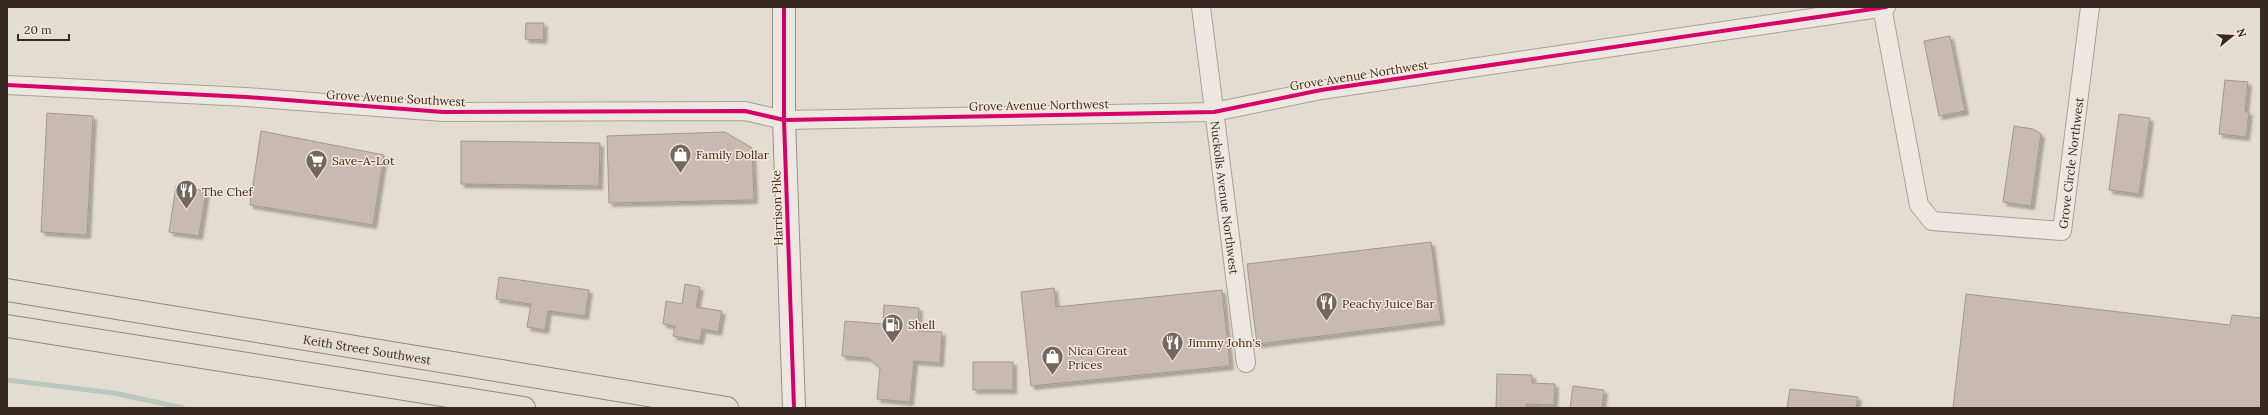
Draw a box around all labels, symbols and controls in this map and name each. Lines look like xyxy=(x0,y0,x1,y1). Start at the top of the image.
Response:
scale bar xyxy=(18,16,69,42)
north arrow xyxy=(2212,16,2252,56)
text: 20 m xyxy=(24,22,52,37)
text: N xyxy=(2234,27,2250,40)
street label: Grove Avenue Northwest xyxy=(1289,57,1430,93)
street label: Grove Avenue Southwest xyxy=(326,87,466,109)
street label: Grove Avenue Northwest xyxy=(969,96,1109,114)
street label: Grove Circle Northwest xyxy=(2055,96,2086,230)
street label: Nuckolls Avenue Northwest xyxy=(1208,120,1242,275)
shop icon: Family Dollar xyxy=(668,141,694,174)
supermarket icon: Save-A-Lot xyxy=(304,147,330,180)
place label: Family Dollar xyxy=(696,147,770,162)
place label: Save-A-Lot xyxy=(332,153,395,168)
street label: Harrison Pike xyxy=(768,169,786,246)
restaurant icon: The Chef xyxy=(174,178,200,211)
place label: The Chef xyxy=(202,184,254,199)
restaurant icon: Peachy Juice Bar xyxy=(1314,290,1340,323)
place label: Peachy Juice Bar xyxy=(1342,296,1435,311)
fuel station icon: Shell xyxy=(879,311,905,344)
place label: Shell xyxy=(908,317,935,332)
restaurant icon: Jimmy John's xyxy=(1160,329,1186,362)
street label: Keith Street Southwest xyxy=(302,331,433,367)
place label: Jimmy John's xyxy=(1187,335,1261,350)
place label: Nica Great Prices xyxy=(1068,343,1128,372)
shop icon: Nica Great Prices xyxy=(1040,344,1066,377)

